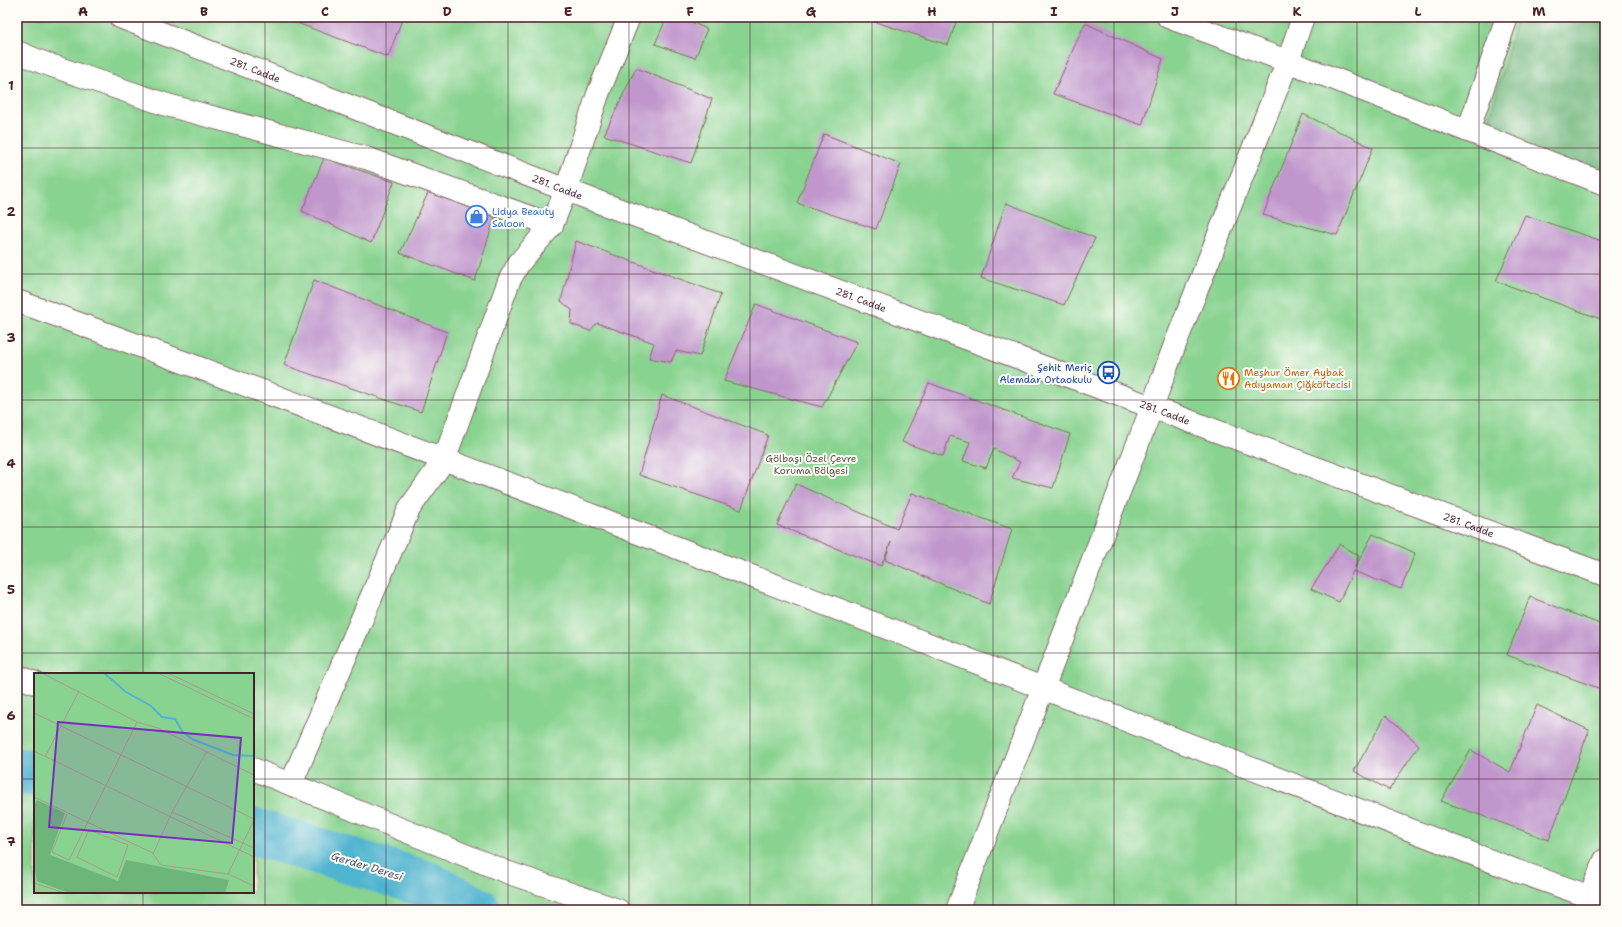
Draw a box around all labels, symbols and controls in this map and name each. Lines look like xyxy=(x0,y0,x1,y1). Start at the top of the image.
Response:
text: A xyxy=(78,3,88,20)
text: B xyxy=(200,3,208,20)
text: C xyxy=(321,3,329,20)
text: D xyxy=(442,3,452,20)
text: E xyxy=(564,3,573,20)
text: F xyxy=(686,3,694,20)
text: G xyxy=(806,3,817,20)
text: H xyxy=(927,3,937,20)
text: I xyxy=(1050,3,1058,20)
text: J xyxy=(1171,3,1179,20)
text: K xyxy=(1293,3,1302,20)
text: L xyxy=(1414,3,1422,20)
text: M xyxy=(1532,3,1546,20)
street label: 281. Cadde xyxy=(228,54,282,86)
text: 1 xyxy=(8,77,14,94)
street label: 281. Cadde xyxy=(530,171,585,203)
text: 2 xyxy=(6,203,16,220)
shop icon: Lidya Beauty Saloon xyxy=(463,204,489,230)
place label: Lidya Beauty Saloon xyxy=(492,205,555,230)
street label: 281. Cadde xyxy=(834,284,888,315)
text: 3 xyxy=(6,329,16,346)
bus stop icon: Şehit Meriç Alemdar Ortaokulu xyxy=(1095,360,1121,386)
place label: Şehit Meriç Alemdar Ortaokulu xyxy=(999,361,1092,386)
restaurant icon: Meşhur Ömer Aybak Adıyaman Çiğköftecisi xyxy=(1215,365,1241,391)
place label: Meşhur Ömer Aybak Adıyaman Çiğköftecisi xyxy=(1244,366,1351,391)
street label: 281. Cadde xyxy=(1137,397,1192,428)
park label: Gölbaşı Özel Çevre Koruma Bölgesi xyxy=(765,452,857,477)
text: 4 xyxy=(6,455,16,472)
street label: 281. Cadde xyxy=(1441,510,1496,540)
text: 5 xyxy=(7,581,15,598)
inset map xyxy=(34,673,254,893)
text: 6 xyxy=(6,707,16,724)
text: 7 xyxy=(6,833,16,850)
water label: Gerder Deresi xyxy=(329,848,405,885)

